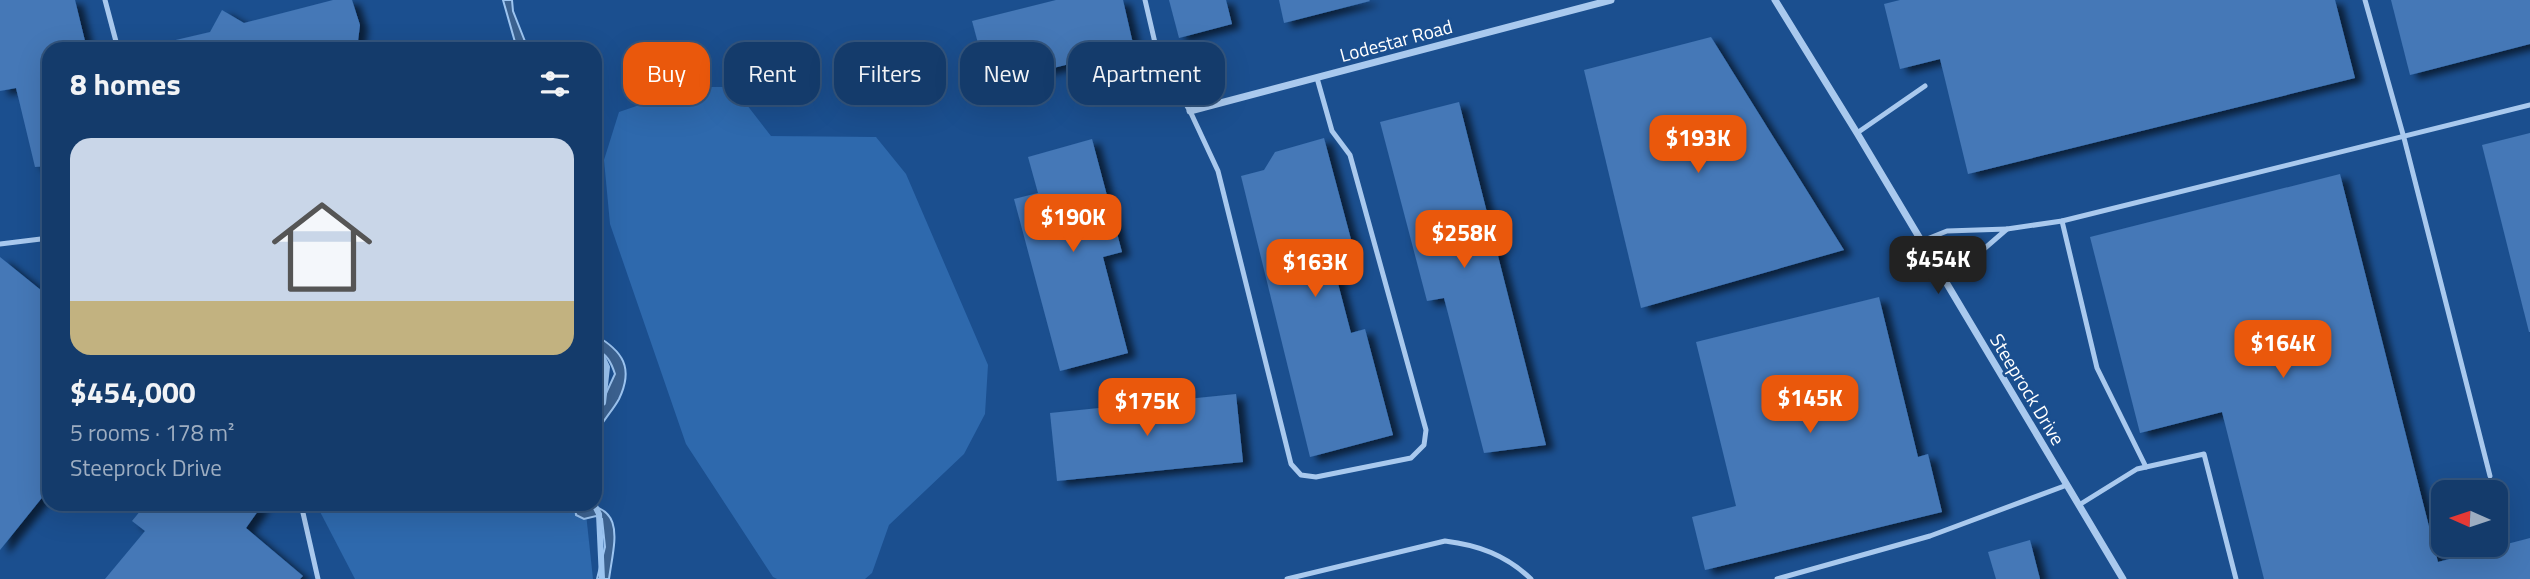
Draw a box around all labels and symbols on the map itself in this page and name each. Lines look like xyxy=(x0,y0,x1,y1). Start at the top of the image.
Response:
street label: Lodestar Road xyxy=(1336,11,1456,69)
pin: $193K xyxy=(1649,116,1747,175)
pin: $190K xyxy=(1024,194,1122,254)
pin: $258K xyxy=(1415,210,1513,270)
pin: $454K xyxy=(1889,236,1987,296)
pin: $163K xyxy=(1266,240,1364,299)
pin: $164K xyxy=(2234,320,2332,380)
street label: Steeprock Drive xyxy=(1983,328,2073,450)
pin: $145K xyxy=(1761,376,1859,435)
pin: $175K xyxy=(1098,378,1196,438)
north arrow xyxy=(2431,480,2508,556)

